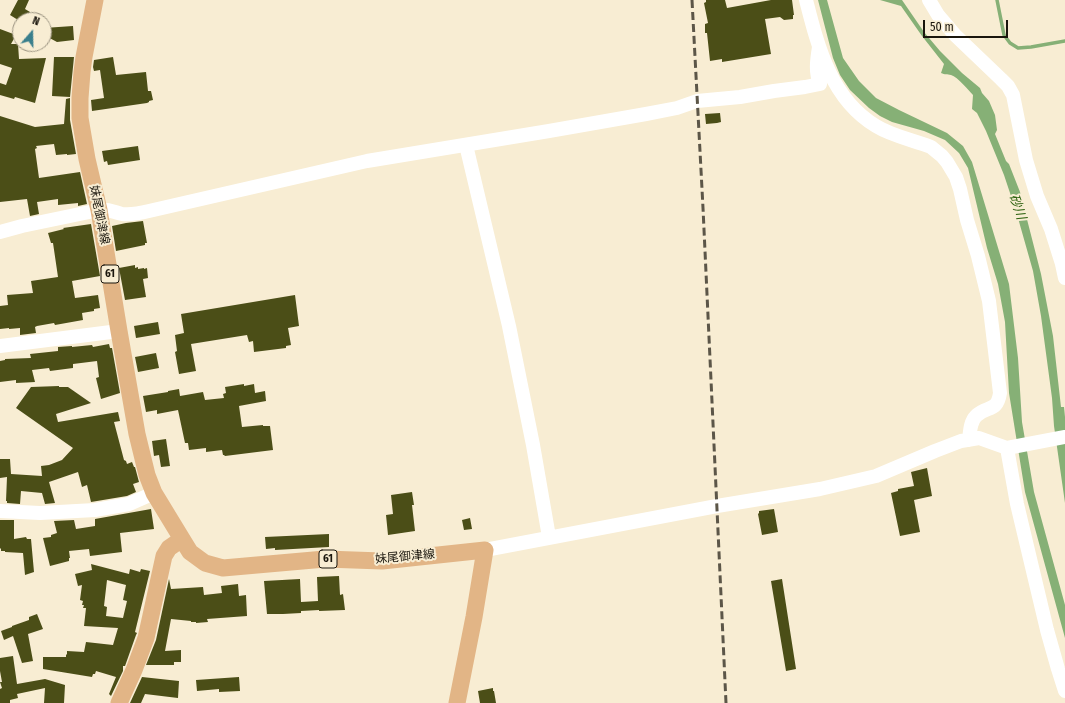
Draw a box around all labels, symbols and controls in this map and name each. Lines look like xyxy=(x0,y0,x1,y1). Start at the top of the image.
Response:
north arrow xyxy=(12,12,52,52)
scale bar xyxy=(925,12,1010,38)
text: N xyxy=(31,14,41,28)
text: 50 m xyxy=(930,20,954,34)
street label: 妹尾御津線 xyxy=(86,184,112,246)
water label: 砂川 xyxy=(1005,192,1029,222)
road number: 61 xyxy=(101,265,119,283)
street label: 妹尾御津線 xyxy=(374,547,436,567)
road number: 61 xyxy=(319,550,337,568)

